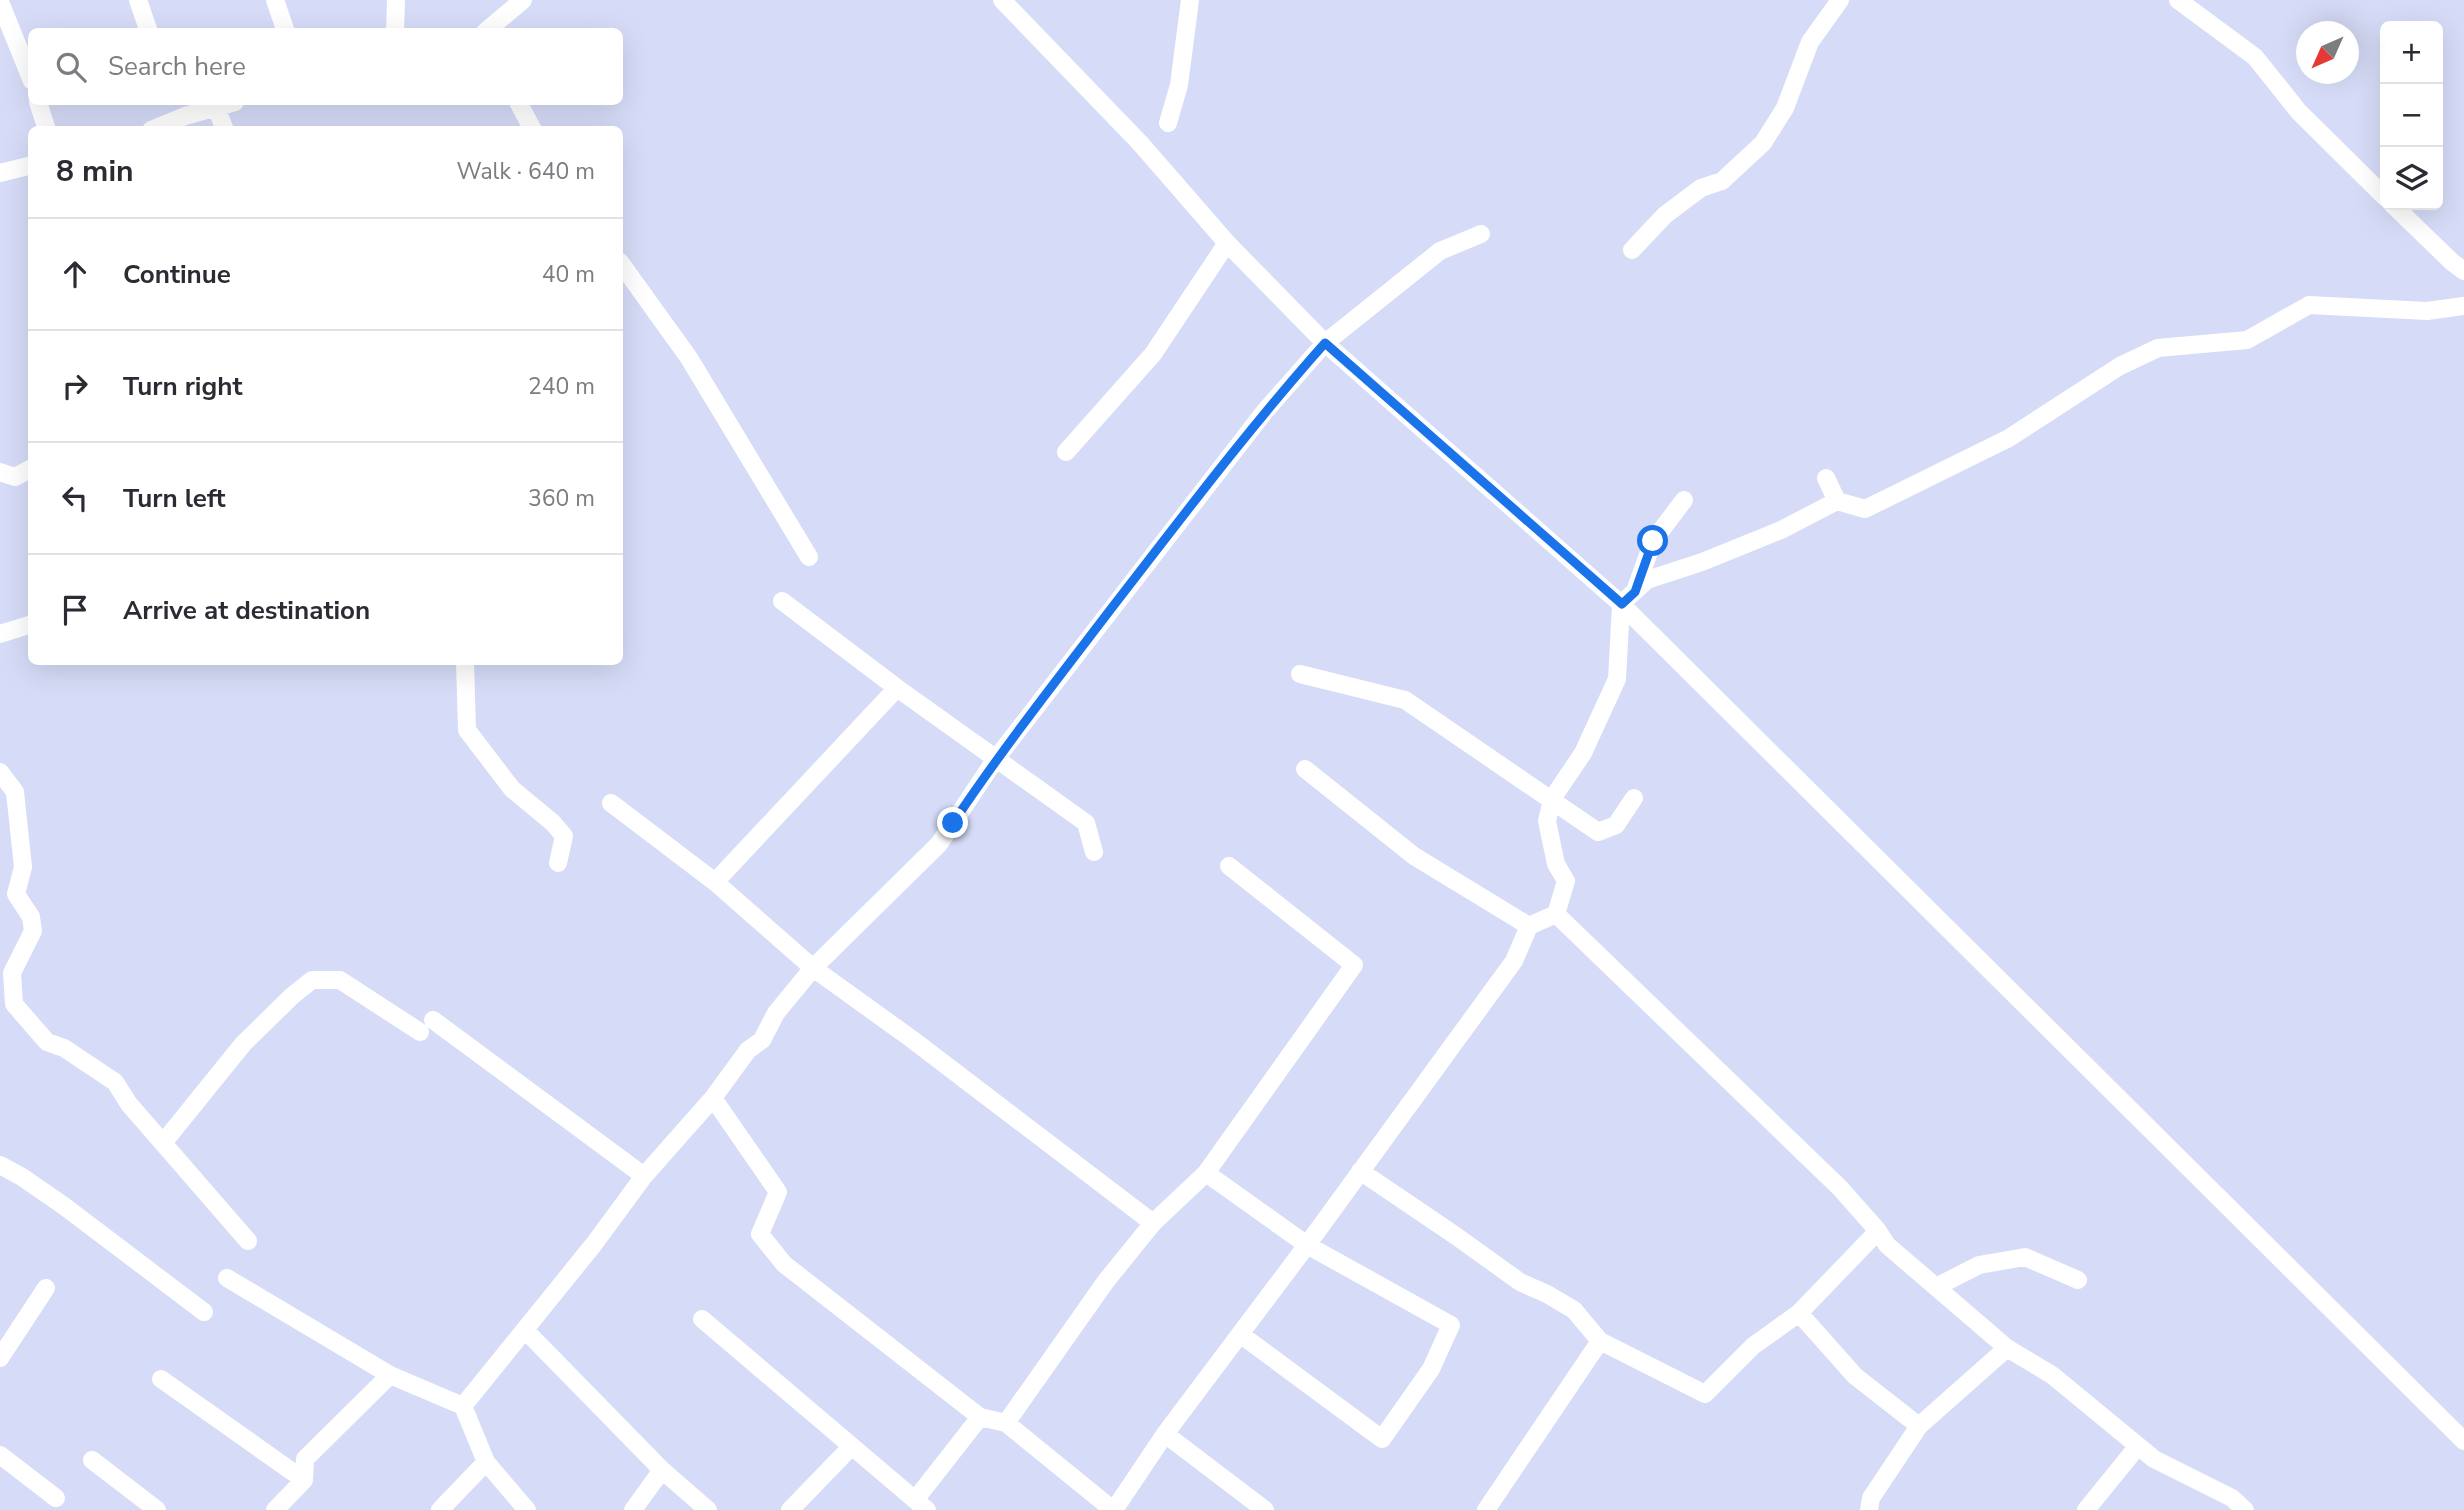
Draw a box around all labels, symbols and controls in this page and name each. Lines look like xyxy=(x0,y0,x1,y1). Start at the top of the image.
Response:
north arrow xyxy=(2296,21,2359,84)
map controls xyxy=(2380,21,2443,210)
button: + xyxy=(2380,21,2443,84)
search box xyxy=(28,28,623,105)
icon: search xyxy=(52,48,90,86)
text: Search here xyxy=(108,49,246,84)
button: − xyxy=(2380,84,2443,147)
button: layers xyxy=(2380,147,2443,210)
text: 8 min xyxy=(56,151,134,192)
text: Walk · 640 m xyxy=(456,156,595,187)
icon: ahead xyxy=(56,255,94,293)
text: Continue xyxy=(123,257,231,292)
text: 40 m xyxy=(542,259,595,290)
icon: right xyxy=(56,367,94,405)
text: Turn right xyxy=(123,369,242,404)
text: 240 m xyxy=(528,371,595,402)
icon: left xyxy=(56,479,94,517)
text: Turn left xyxy=(123,481,226,516)
text: 360 m xyxy=(528,483,595,514)
route start xyxy=(1637,525,1668,556)
icon: arrive xyxy=(56,591,94,629)
text: Arrive at destination xyxy=(123,593,370,628)
route end xyxy=(937,807,968,838)

